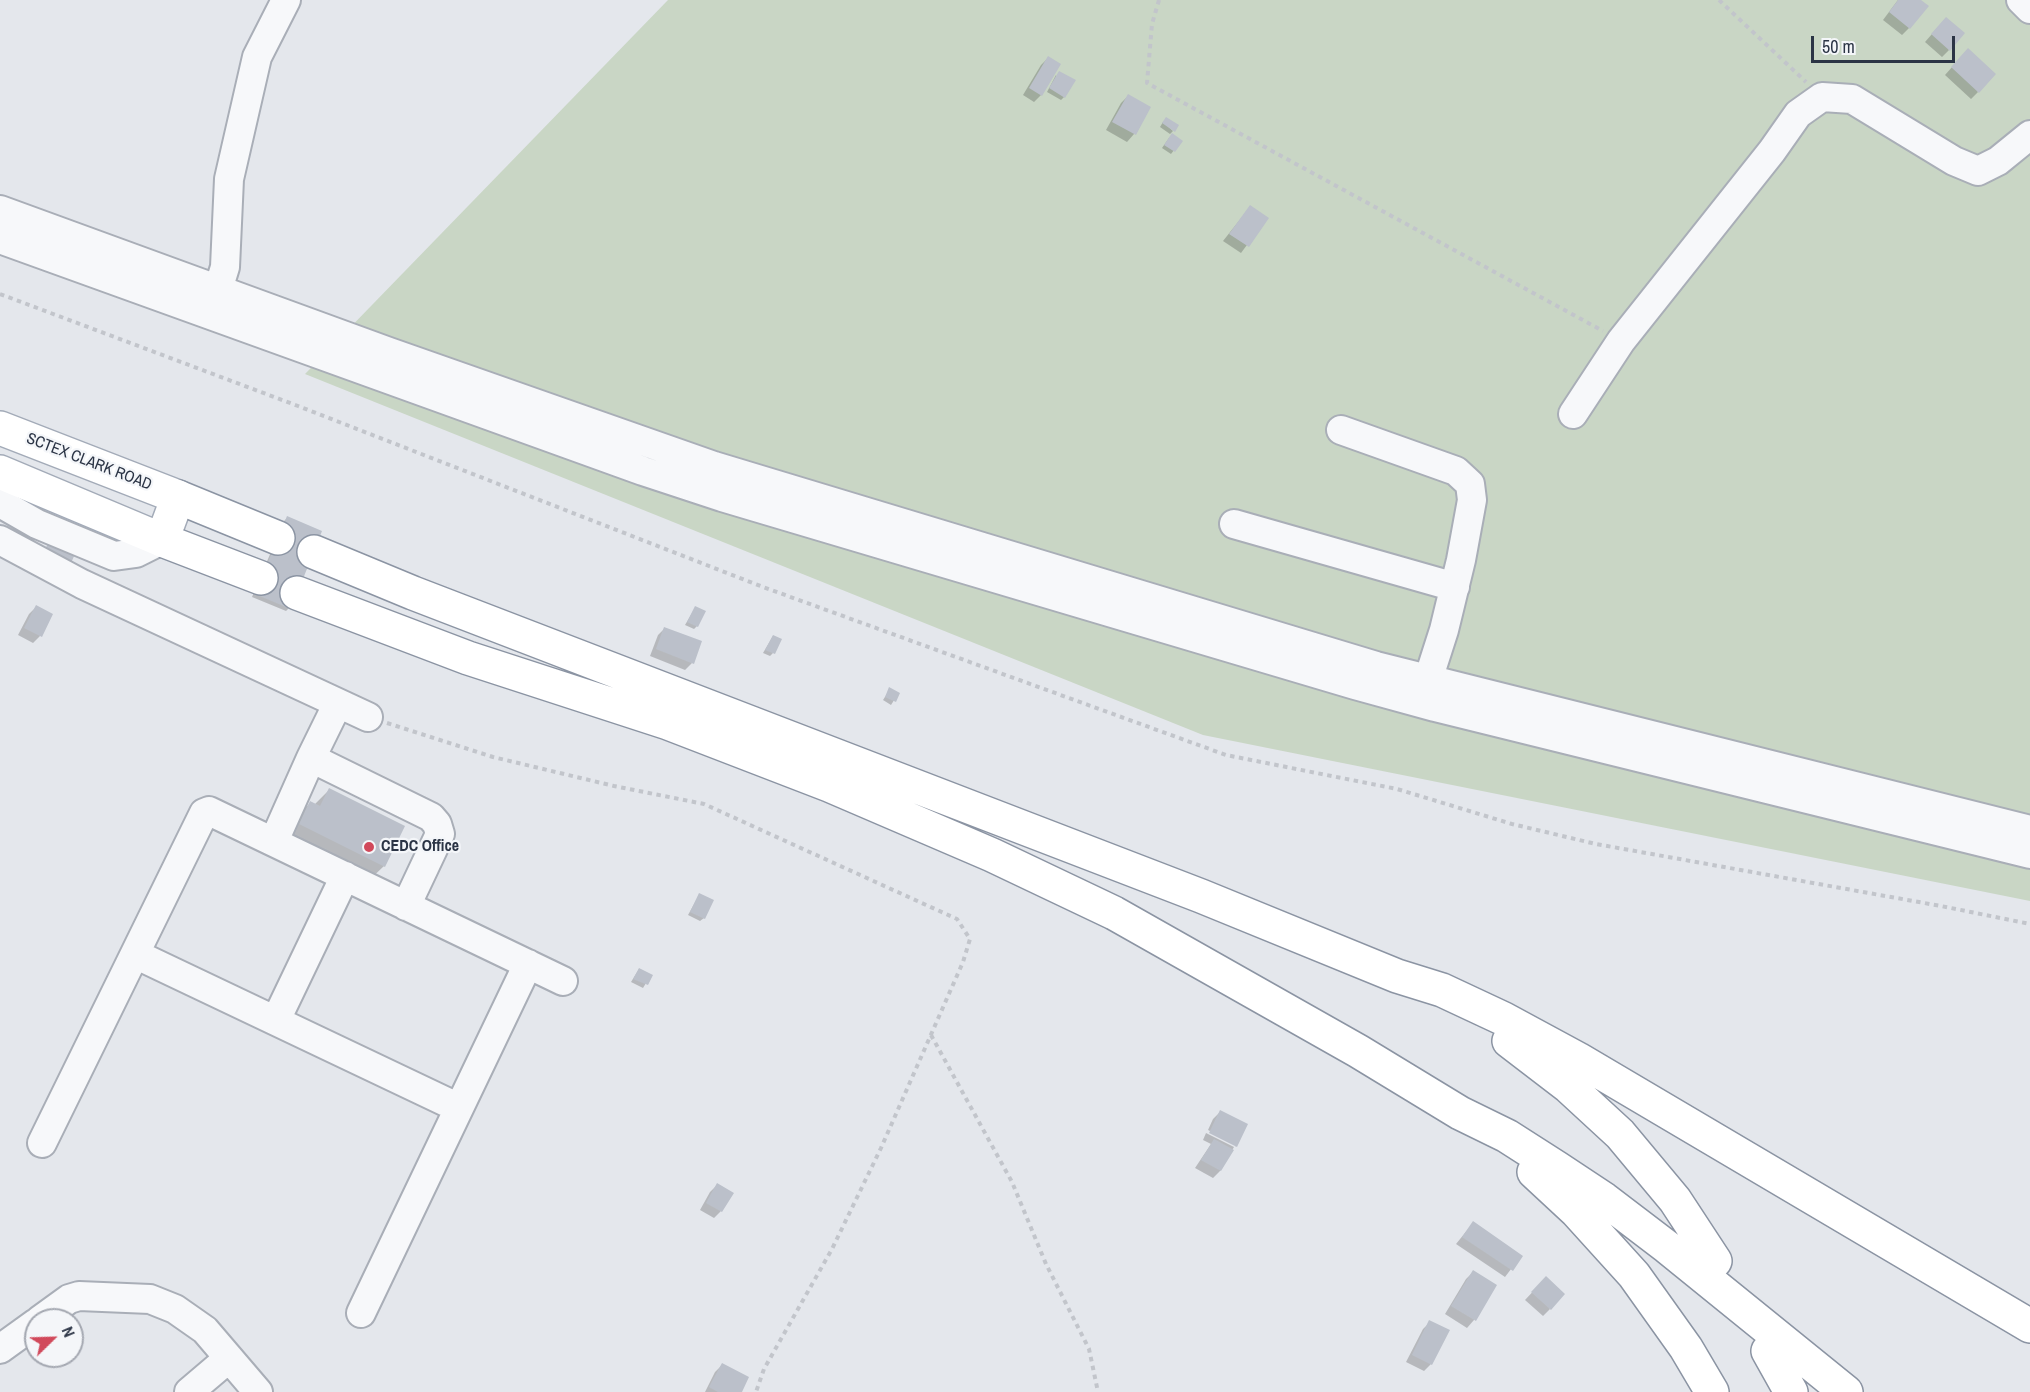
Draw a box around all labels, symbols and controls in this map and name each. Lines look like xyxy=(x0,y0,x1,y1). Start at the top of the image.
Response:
scale bar xyxy=(1814,24,1958,62)
text: 50 m xyxy=(1822,34,1855,59)
street label: SCTEX CLARK ROAD xyxy=(24,429,154,495)
place label: CEDC Office xyxy=(381,837,459,857)
marker: CEDC Office xyxy=(362,840,376,854)
north arrow xyxy=(24,1308,84,1368)
text: N xyxy=(57,1323,81,1340)

